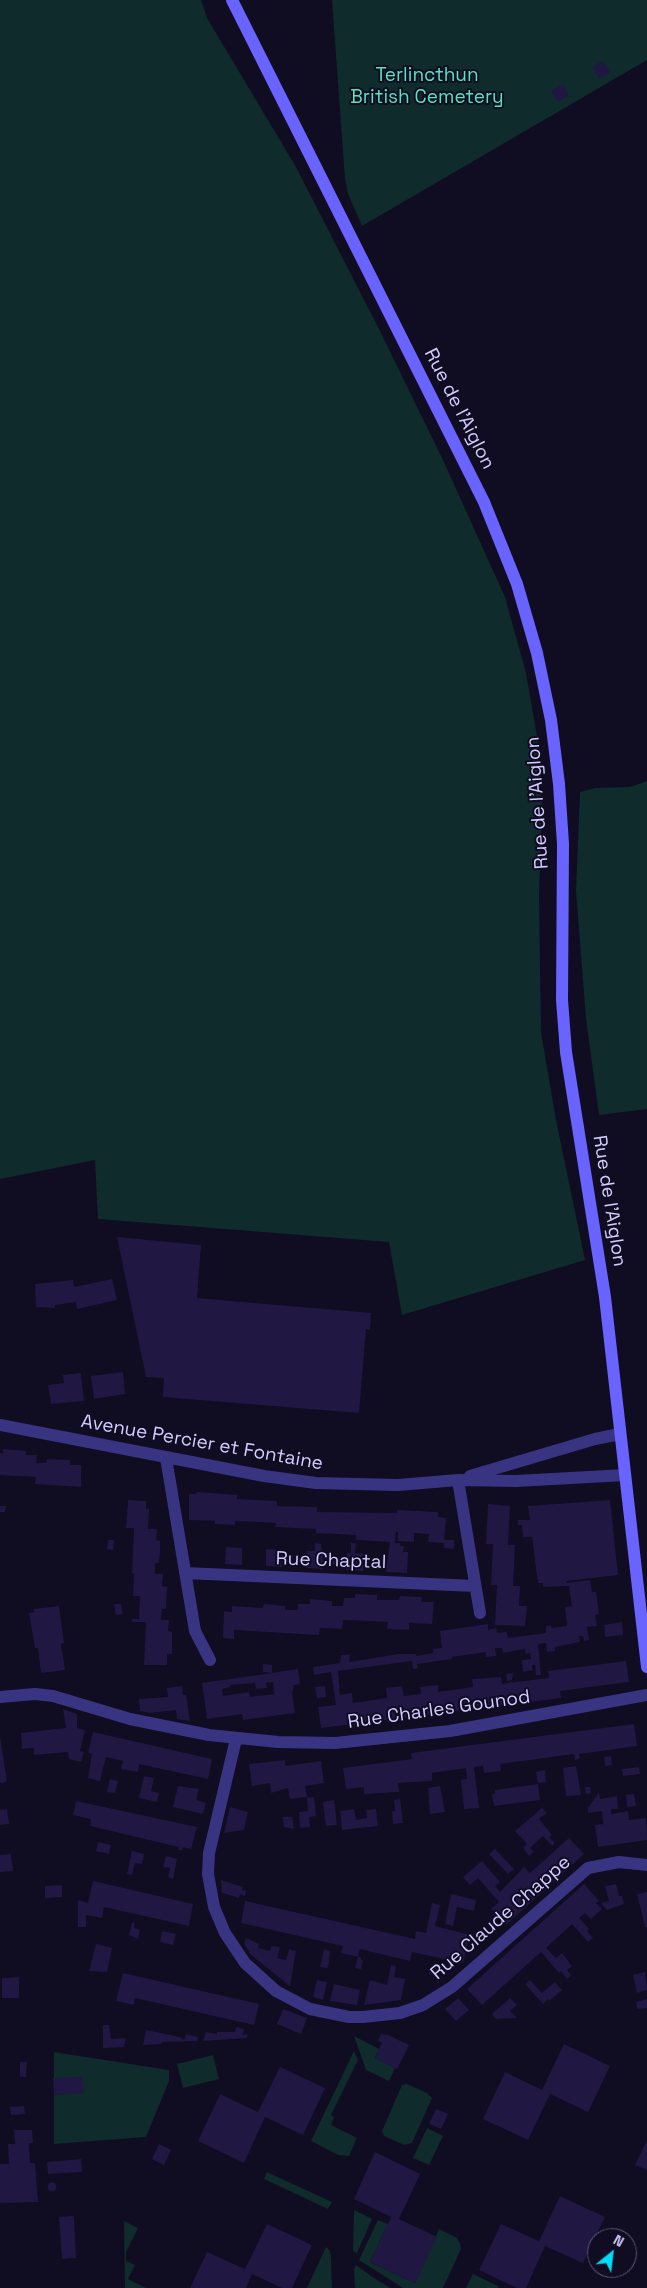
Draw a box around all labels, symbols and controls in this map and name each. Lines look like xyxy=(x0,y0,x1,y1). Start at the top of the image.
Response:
park label: Terlincthun British Cemetery xyxy=(350,65,504,109)
street label: Rue de l'Aiglon xyxy=(419,345,499,473)
street label: Rue de l'Aiglon xyxy=(522,736,554,870)
street label: Rue de l'Aiglon xyxy=(587,1134,631,1268)
street label: Avenue Percier et Fontaine xyxy=(79,1410,325,1476)
street label: Rue Chaptal xyxy=(275,1548,387,1574)
street label: Rue Charles Gounod xyxy=(346,1686,532,1734)
street label: Rue Claude Chappe xyxy=(426,1851,576,1985)
north arrow xyxy=(587,2228,637,2278)
text: N xyxy=(610,2231,627,2251)

